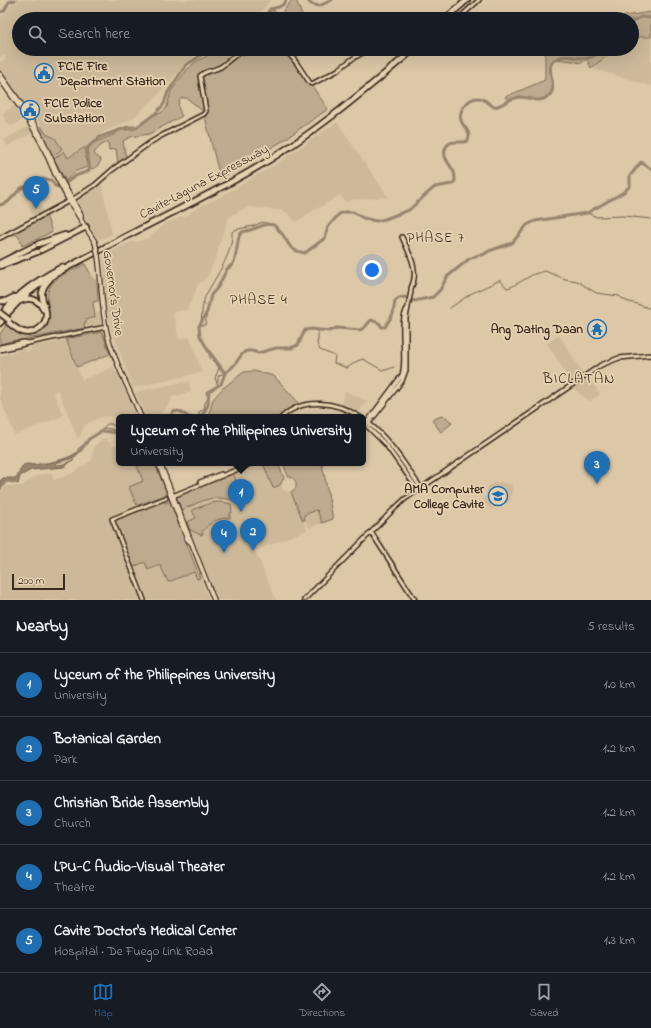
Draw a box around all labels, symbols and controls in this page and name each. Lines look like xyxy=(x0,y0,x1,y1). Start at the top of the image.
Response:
search box xyxy=(12,12,639,56)
icon: search xyxy=(26,23,48,45)
text: Search here xyxy=(58,23,130,45)
place label: FCIE Fire Department Station xyxy=(57,57,166,91)
public building icon: FCIE Fire Department Station xyxy=(33,62,55,84)
place label: FCIE Police Substation xyxy=(43,94,105,128)
public building icon: FCIE Police Substation xyxy=(19,99,41,121)
street label: Cavite–Laguna Expressway xyxy=(136,140,272,225)
pin: 5 xyxy=(23,176,49,209)
district label: PHASE 7 xyxy=(407,228,465,249)
street label: Governor's Drive xyxy=(98,249,128,337)
your location xyxy=(362,260,382,280)
district label: PHASE 4 xyxy=(230,290,288,311)
temple icon: Ang Dating Daan xyxy=(586,318,608,340)
place label: Ang Dating Daan xyxy=(491,320,584,341)
district label: BICLATAN xyxy=(542,368,615,390)
popup xyxy=(116,414,366,466)
text: Lyceum of the Philippines University xyxy=(130,420,352,442)
text: University xyxy=(130,442,183,461)
pin: 3 xyxy=(584,451,610,484)
pin: 1 xyxy=(228,479,254,512)
place label: AMA Computer College Cavite xyxy=(404,480,485,516)
school or university icon: AMA Computer College Cavite xyxy=(487,485,509,507)
pin: 2 xyxy=(240,518,266,551)
pin: 4 xyxy=(211,520,237,553)
scale bar xyxy=(12,572,65,591)
text: 200 m xyxy=(18,573,44,589)
text: Nearby xyxy=(16,614,68,639)
text: 5 results xyxy=(587,617,635,636)
text: Lyceum of the Philippines University xyxy=(54,664,275,686)
text: 1 xyxy=(27,675,31,694)
text: 1.0 km xyxy=(604,675,635,694)
text: University xyxy=(54,686,107,705)
text: Botanical Garden xyxy=(54,728,161,750)
text: 2 xyxy=(26,739,32,758)
text: 1.2 km xyxy=(603,739,635,758)
text: Park xyxy=(54,750,78,769)
text: Christian Bride Assembly xyxy=(54,792,209,814)
text: 3 xyxy=(26,803,32,822)
text: 1.2 km xyxy=(603,803,635,822)
text: Church xyxy=(54,814,91,833)
text: LPU-C Audio-Visual Theater xyxy=(54,856,225,878)
text: 4 xyxy=(26,867,32,886)
text: 1.2 km xyxy=(603,867,635,886)
text: Theatre xyxy=(54,878,95,897)
text: Cavite Doctor's Medical Center xyxy=(54,920,237,942)
text: 5 xyxy=(25,931,33,950)
text: 1.3 km xyxy=(604,931,635,950)
text: Hospital · De Fuego Link Road xyxy=(54,942,213,961)
tab: Map xyxy=(92,981,114,1021)
tab: Directions xyxy=(299,981,345,1021)
tab: Saved xyxy=(530,981,559,1021)

